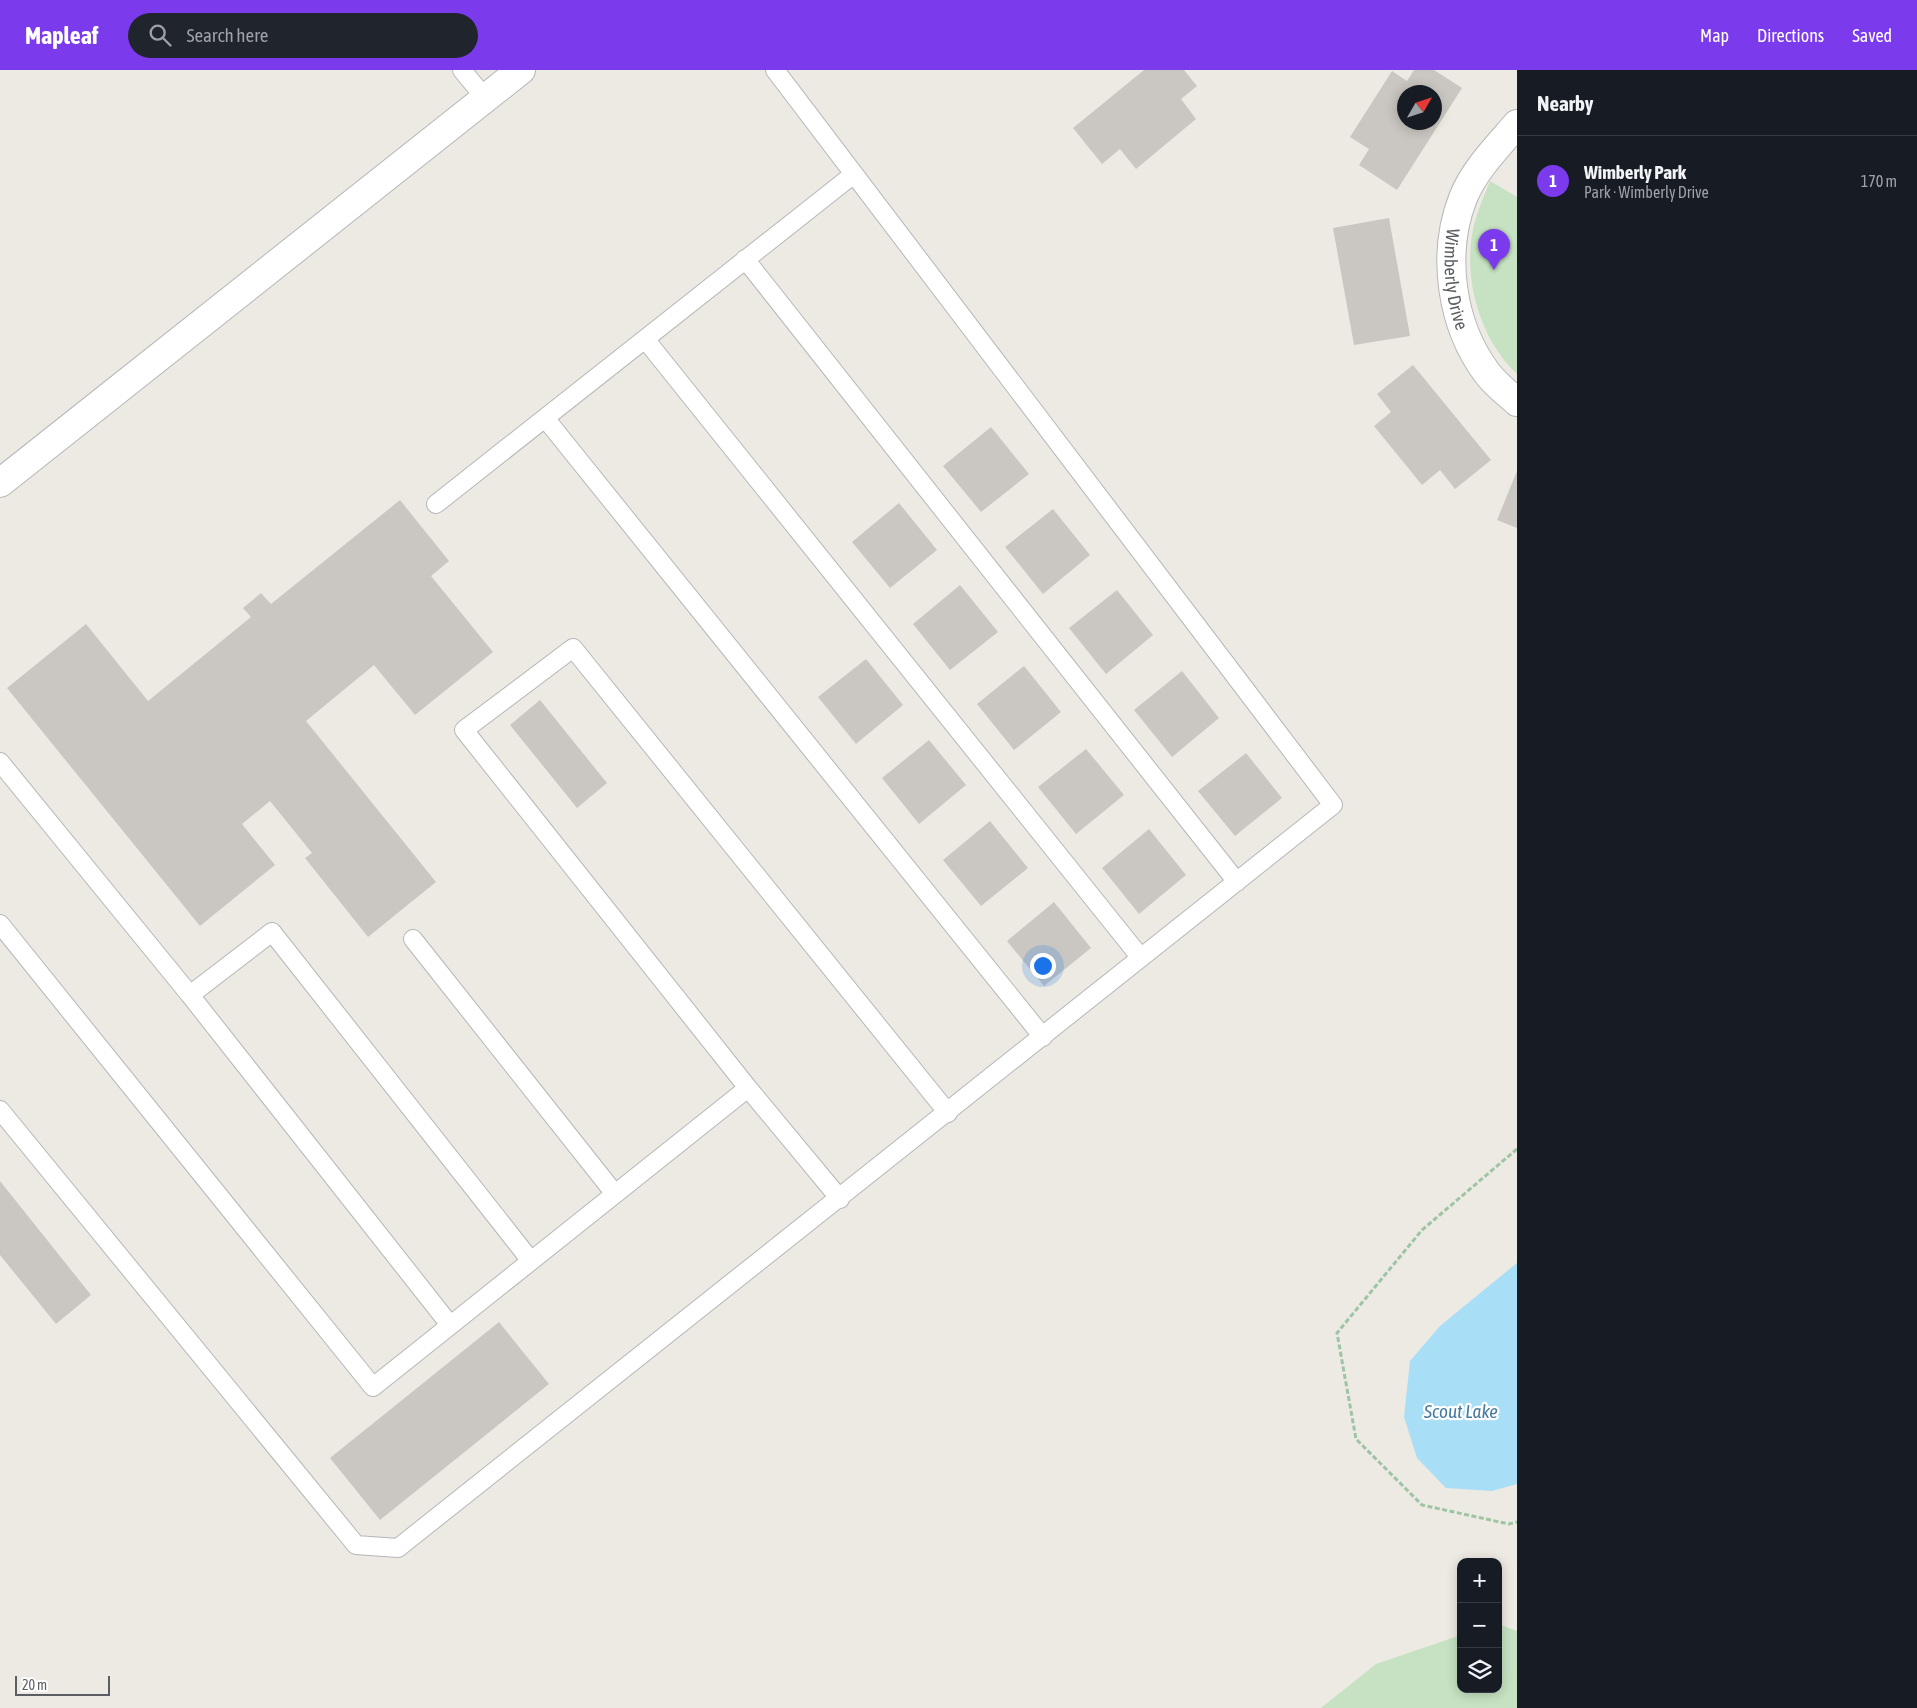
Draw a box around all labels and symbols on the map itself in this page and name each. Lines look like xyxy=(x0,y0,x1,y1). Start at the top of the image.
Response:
north arrow xyxy=(1397,85,1442,130)
street label: Wimberly Drive xyxy=(1441,227,1473,332)
pin: 1 xyxy=(1478,229,1510,270)
your location xyxy=(1030,953,1056,979)
water label: Scout Lake xyxy=(1423,1400,1498,1422)
scale bar xyxy=(15,1673,110,1696)

